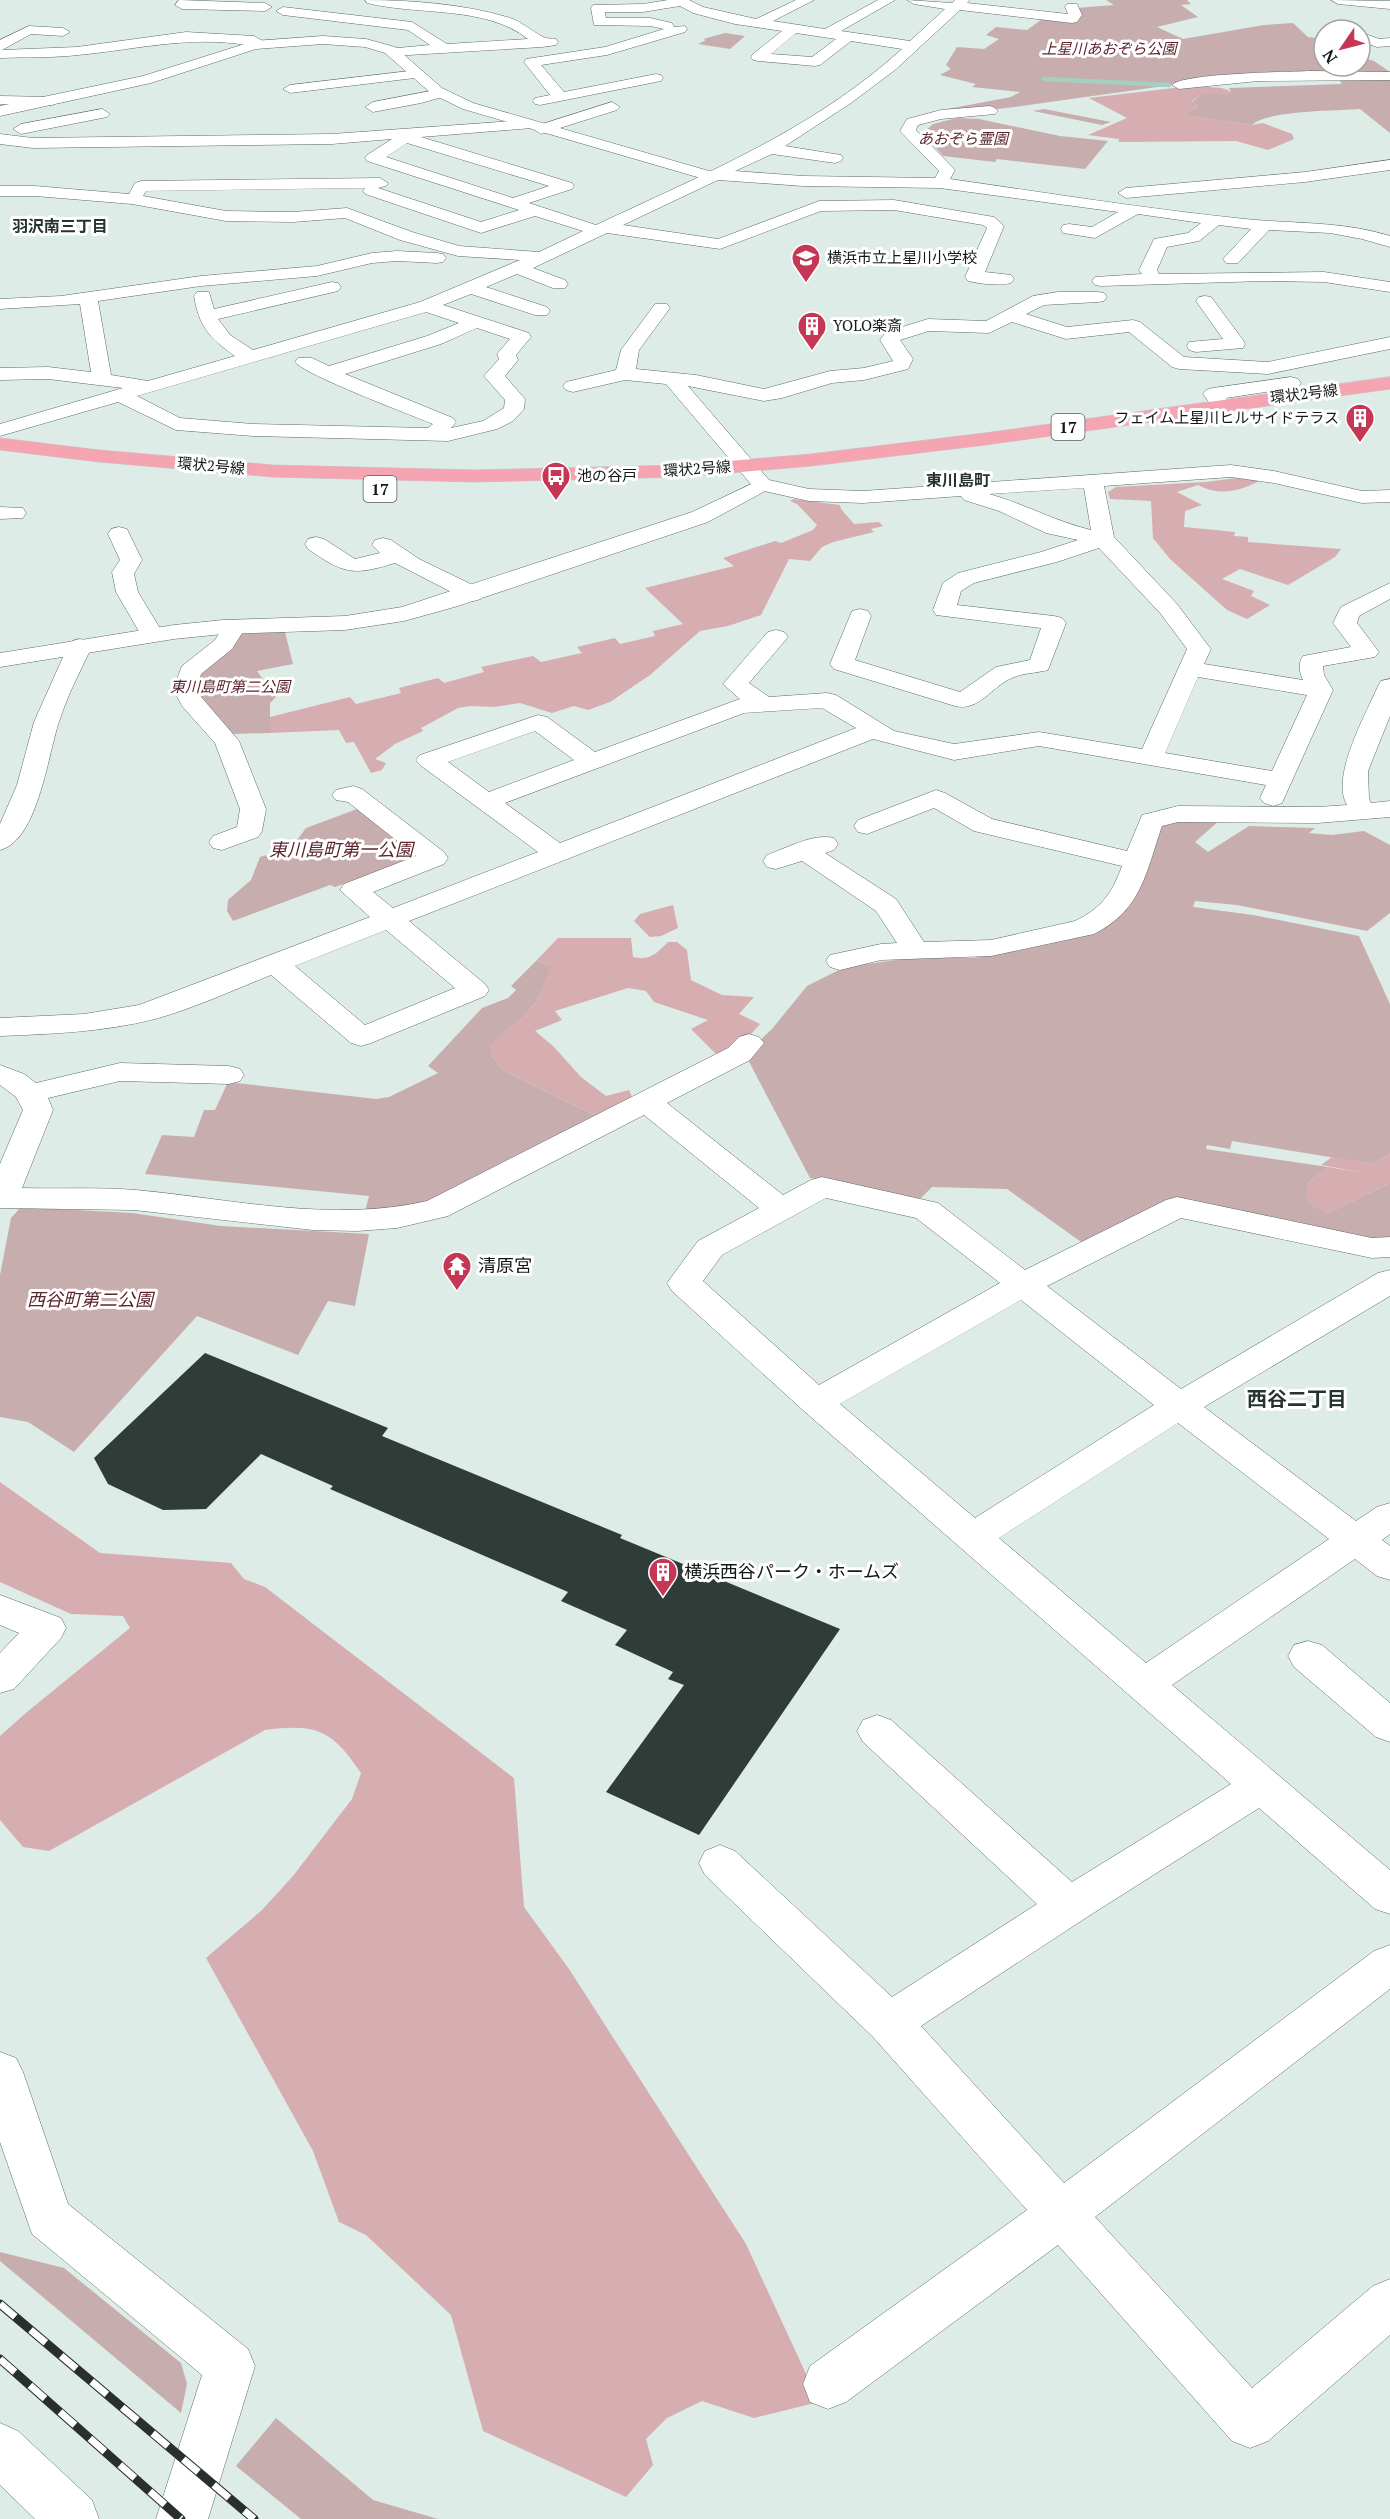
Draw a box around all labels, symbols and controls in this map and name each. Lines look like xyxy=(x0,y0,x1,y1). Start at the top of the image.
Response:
north arrow xyxy=(1312,18,1372,78)
park label: 上星川あおぞら公園 xyxy=(1041,38,1178,58)
text: N xyxy=(1317,45,1342,68)
park label: あおぞら霊園 xyxy=(918,128,1010,148)
district label: 羽沢南三丁目 xyxy=(12,215,108,237)
school or university icon: 横浜市立上星川小学校 xyxy=(790,242,822,284)
place label: 横浜市立上星川小学校 xyxy=(827,247,977,267)
building icon: YOLO楽斎 xyxy=(796,310,828,352)
place label: YOLO楽斎 xyxy=(833,315,902,335)
street label: 環状2号線 xyxy=(1269,379,1339,407)
building icon: フェイム上星川ヒルサイドテラス xyxy=(1344,402,1376,444)
place label: フェイム上星川ヒルサイドテラス xyxy=(1115,407,1339,427)
road number: 17 xyxy=(1052,414,1084,440)
street label: 環状2号線 xyxy=(176,452,246,478)
street label: 環状2号線 xyxy=(662,456,732,480)
bus stop icon: 池の谷戸 xyxy=(540,460,572,502)
place label: 池の谷戸 xyxy=(577,465,637,485)
district label: 東川島町 xyxy=(926,469,990,491)
road number: 17 xyxy=(364,476,397,502)
park label: 東川島町第二公園 xyxy=(170,676,292,696)
park label: 東川島町第一公園 xyxy=(269,837,416,861)
temple icon: 清原宮 xyxy=(441,1250,473,1292)
place label: 清原宮 xyxy=(478,1253,532,1277)
park label: 西谷町第二公園 xyxy=(27,1287,156,1311)
district label: 西谷二丁目 xyxy=(1247,1385,1347,1412)
building icon: 横浜西谷パーク・ホームズ xyxy=(647,1556,679,1598)
place label: 横浜西谷パーク・ホームズ xyxy=(684,1559,899,1583)

